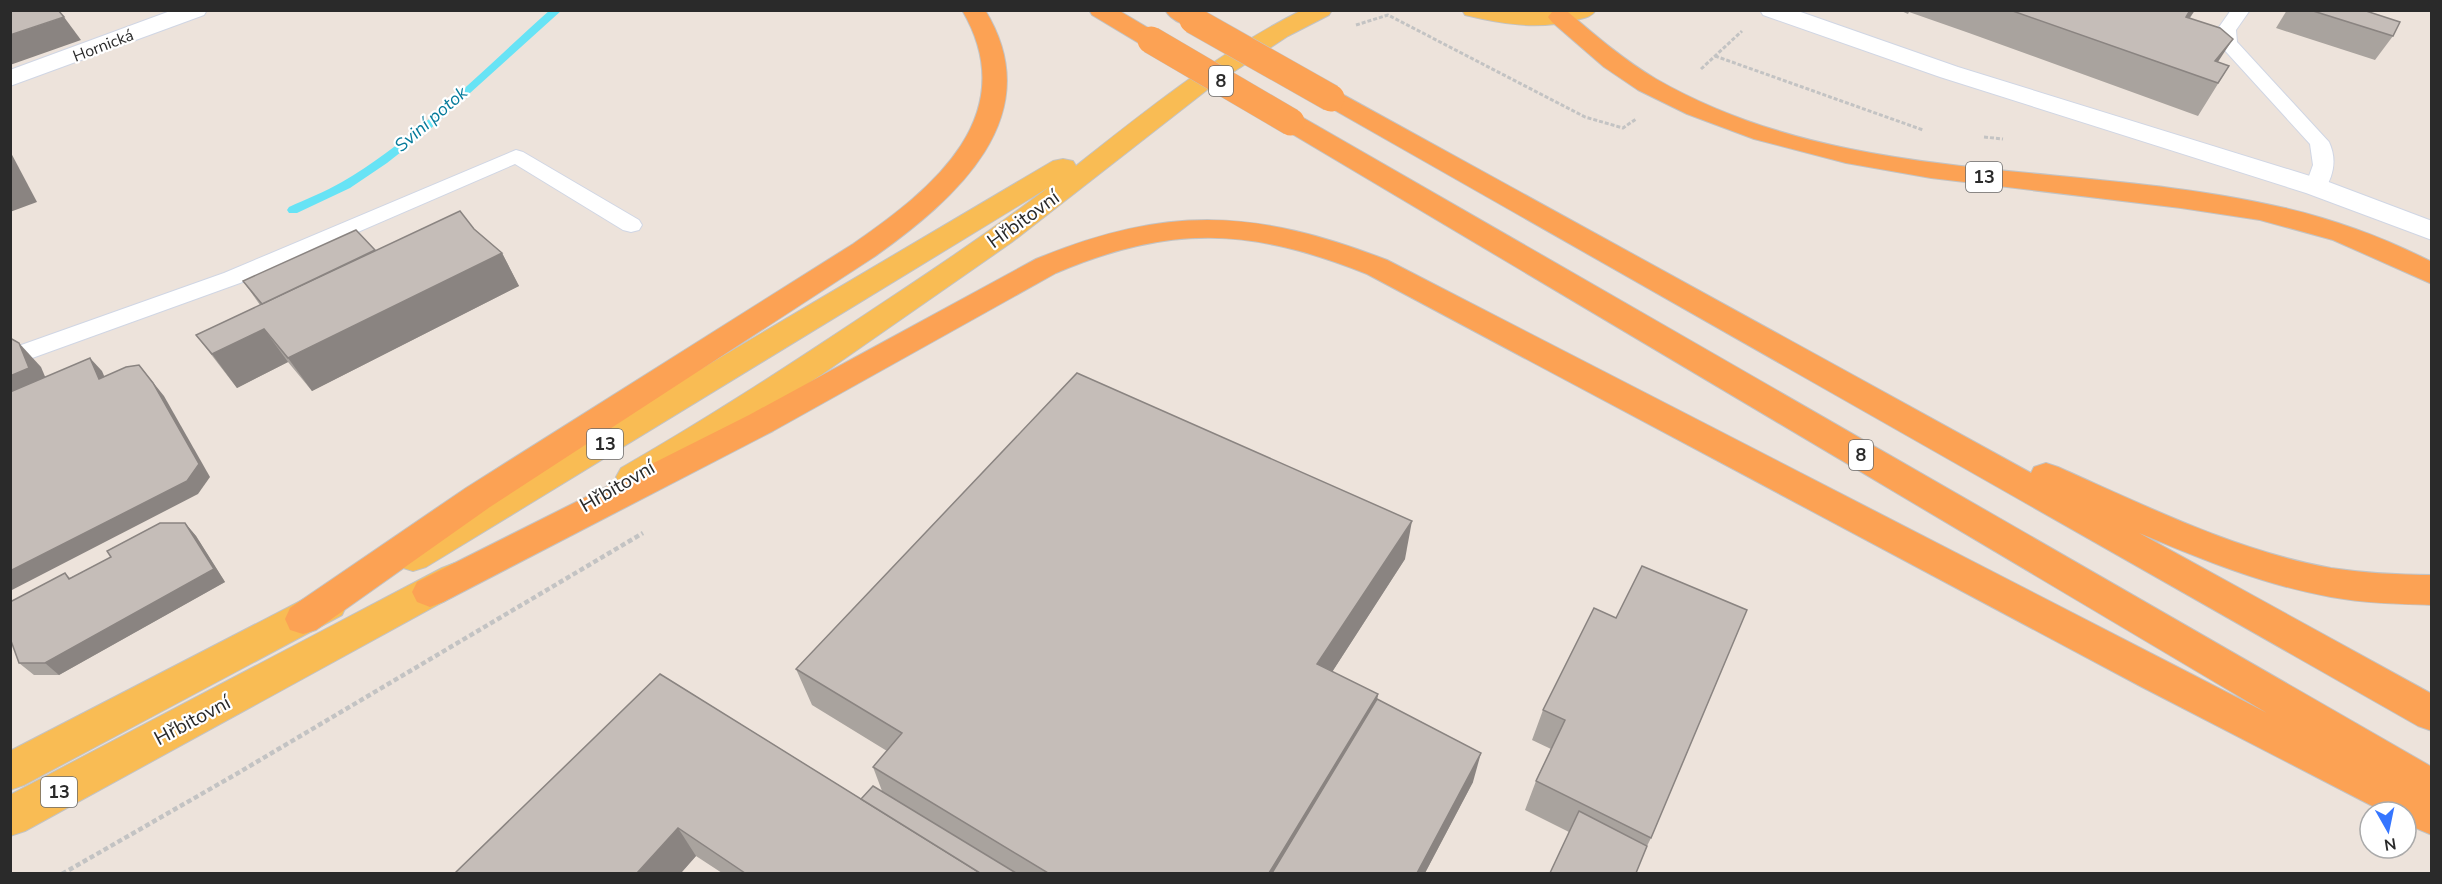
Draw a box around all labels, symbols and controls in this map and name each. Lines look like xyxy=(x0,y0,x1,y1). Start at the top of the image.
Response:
street label: Hornická xyxy=(70,24,137,68)
road number: 8 xyxy=(1209,66,1233,96)
water label: Sviní potok xyxy=(390,80,473,157)
road number: 13 xyxy=(1966,162,2002,192)
street label: Hřbitovní xyxy=(982,183,1066,255)
road number: 13 xyxy=(587,429,623,459)
road number: 8 xyxy=(1849,440,1873,470)
street label: Hřbitovní xyxy=(575,453,661,519)
street label: Hřbitovní xyxy=(149,688,236,752)
road number: 13 xyxy=(41,777,77,807)
north arrow xyxy=(2358,800,2418,860)
text: N xyxy=(2383,832,2398,856)

